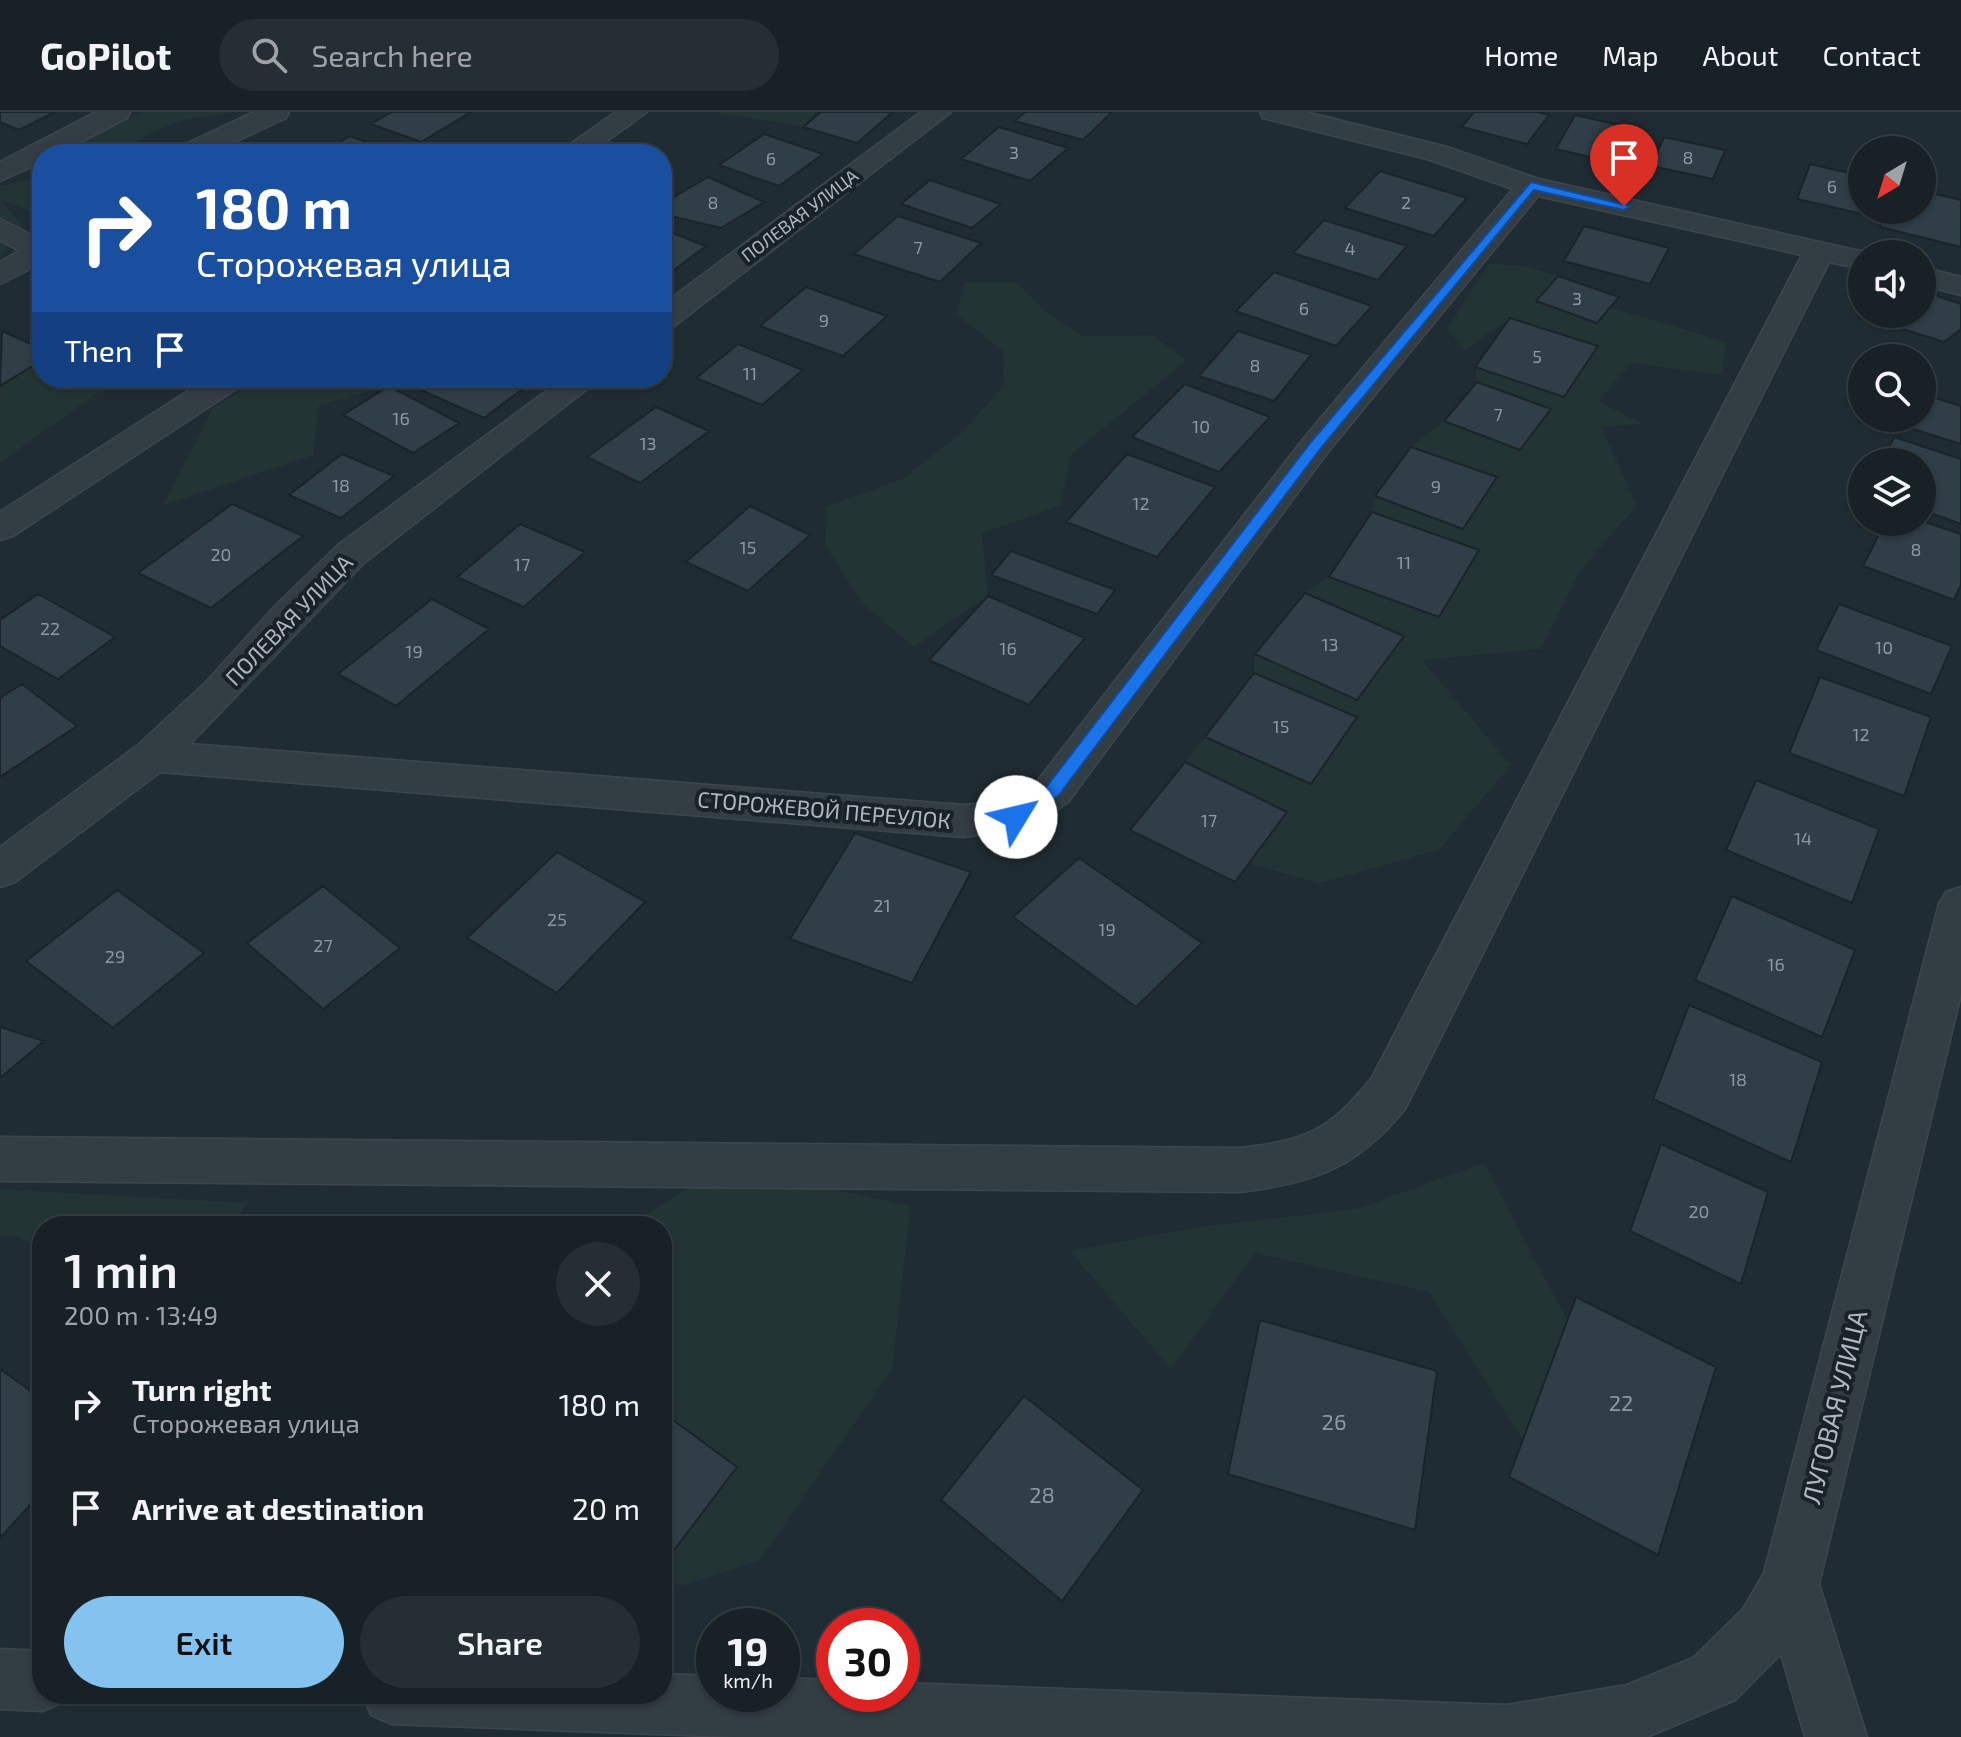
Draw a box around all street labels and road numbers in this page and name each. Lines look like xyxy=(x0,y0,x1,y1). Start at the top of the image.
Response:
street label: ПОЛЕВАЯ УЛИЦА xyxy=(737,164,863,266)
street label: ПОЛЕВАЯ УЛИЦА xyxy=(219,548,357,690)
street label: СТОРОЖЕВОЙ ПЕРЕУЛОК xyxy=(696,785,952,833)
street label: ЛУГОВАЯ УЛИЦА xyxy=(1794,1307,1873,1507)

